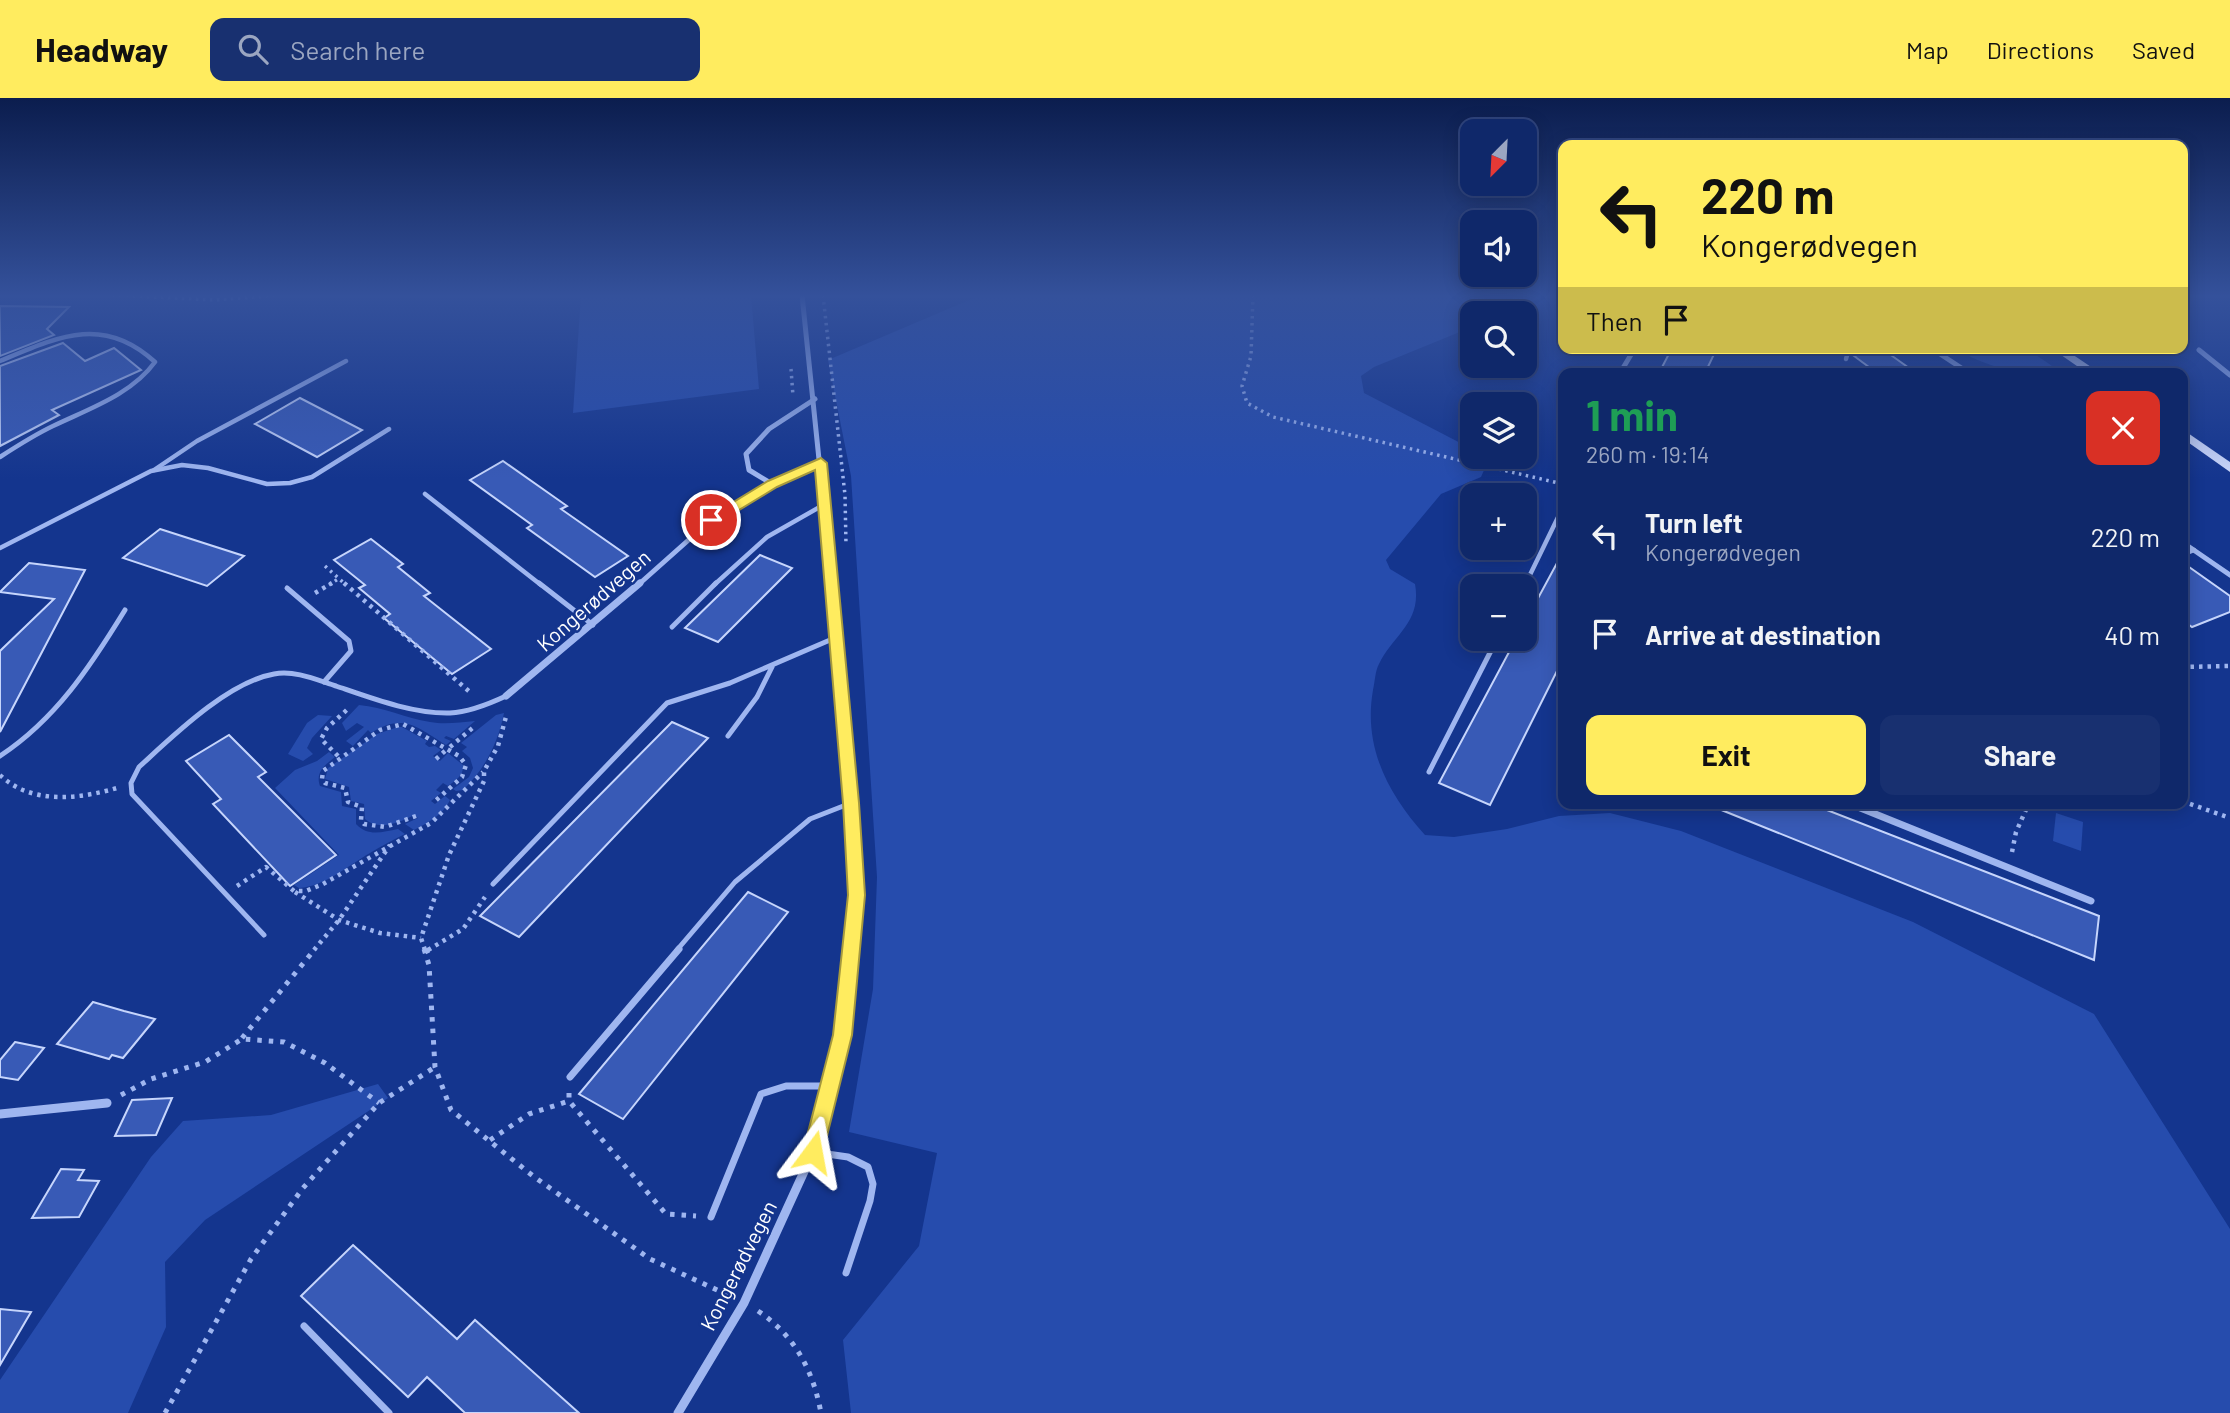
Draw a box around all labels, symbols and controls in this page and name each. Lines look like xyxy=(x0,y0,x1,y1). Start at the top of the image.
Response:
search box xyxy=(210,18,700,81)
text: Headway xyxy=(35,29,168,69)
icon: search xyxy=(234,30,272,68)
text: Search here xyxy=(290,34,425,65)
text: Map xyxy=(1906,35,1949,64)
text: Directions xyxy=(1987,35,2094,64)
text: Saved xyxy=(2132,35,2195,64)
north arrow xyxy=(1460,119,1536,196)
map controls xyxy=(1460,119,1537,651)
text: 220 m xyxy=(1701,165,1835,224)
icon: left xyxy=(1586,168,1677,259)
button: sound xyxy=(1460,210,1537,287)
text: Kongerødvegen xyxy=(1701,225,1918,263)
button: search xyxy=(1460,301,1537,378)
icon: arrive xyxy=(1657,301,1695,339)
text: Then xyxy=(1586,305,1643,336)
text: 1 min xyxy=(1586,389,1678,439)
button: close xyxy=(2086,391,2160,465)
button: layers xyxy=(1460,392,1537,469)
text: 260 m · 19:14 xyxy=(1586,440,1709,468)
button: + xyxy=(1460,483,1537,560)
pin xyxy=(681,490,741,550)
icon: arrive xyxy=(692,501,730,539)
text: Turn left xyxy=(1645,507,1743,538)
icon: left xyxy=(1586,517,1624,555)
text: 220 m xyxy=(2091,521,2160,552)
text: Kongerødvegen xyxy=(1645,538,1801,566)
street label: Kongerødvegen xyxy=(531,544,655,656)
button: − xyxy=(1460,574,1537,651)
icon: arrive xyxy=(1586,615,1624,653)
text: Arrive at destination xyxy=(1645,619,1881,650)
text: 40 m xyxy=(2104,619,2160,650)
button: Exit xyxy=(1586,715,1866,795)
button: Share xyxy=(1880,715,2160,795)
position arrow xyxy=(776,1115,850,1189)
street label: Kongerødvegen xyxy=(694,1196,781,1334)

